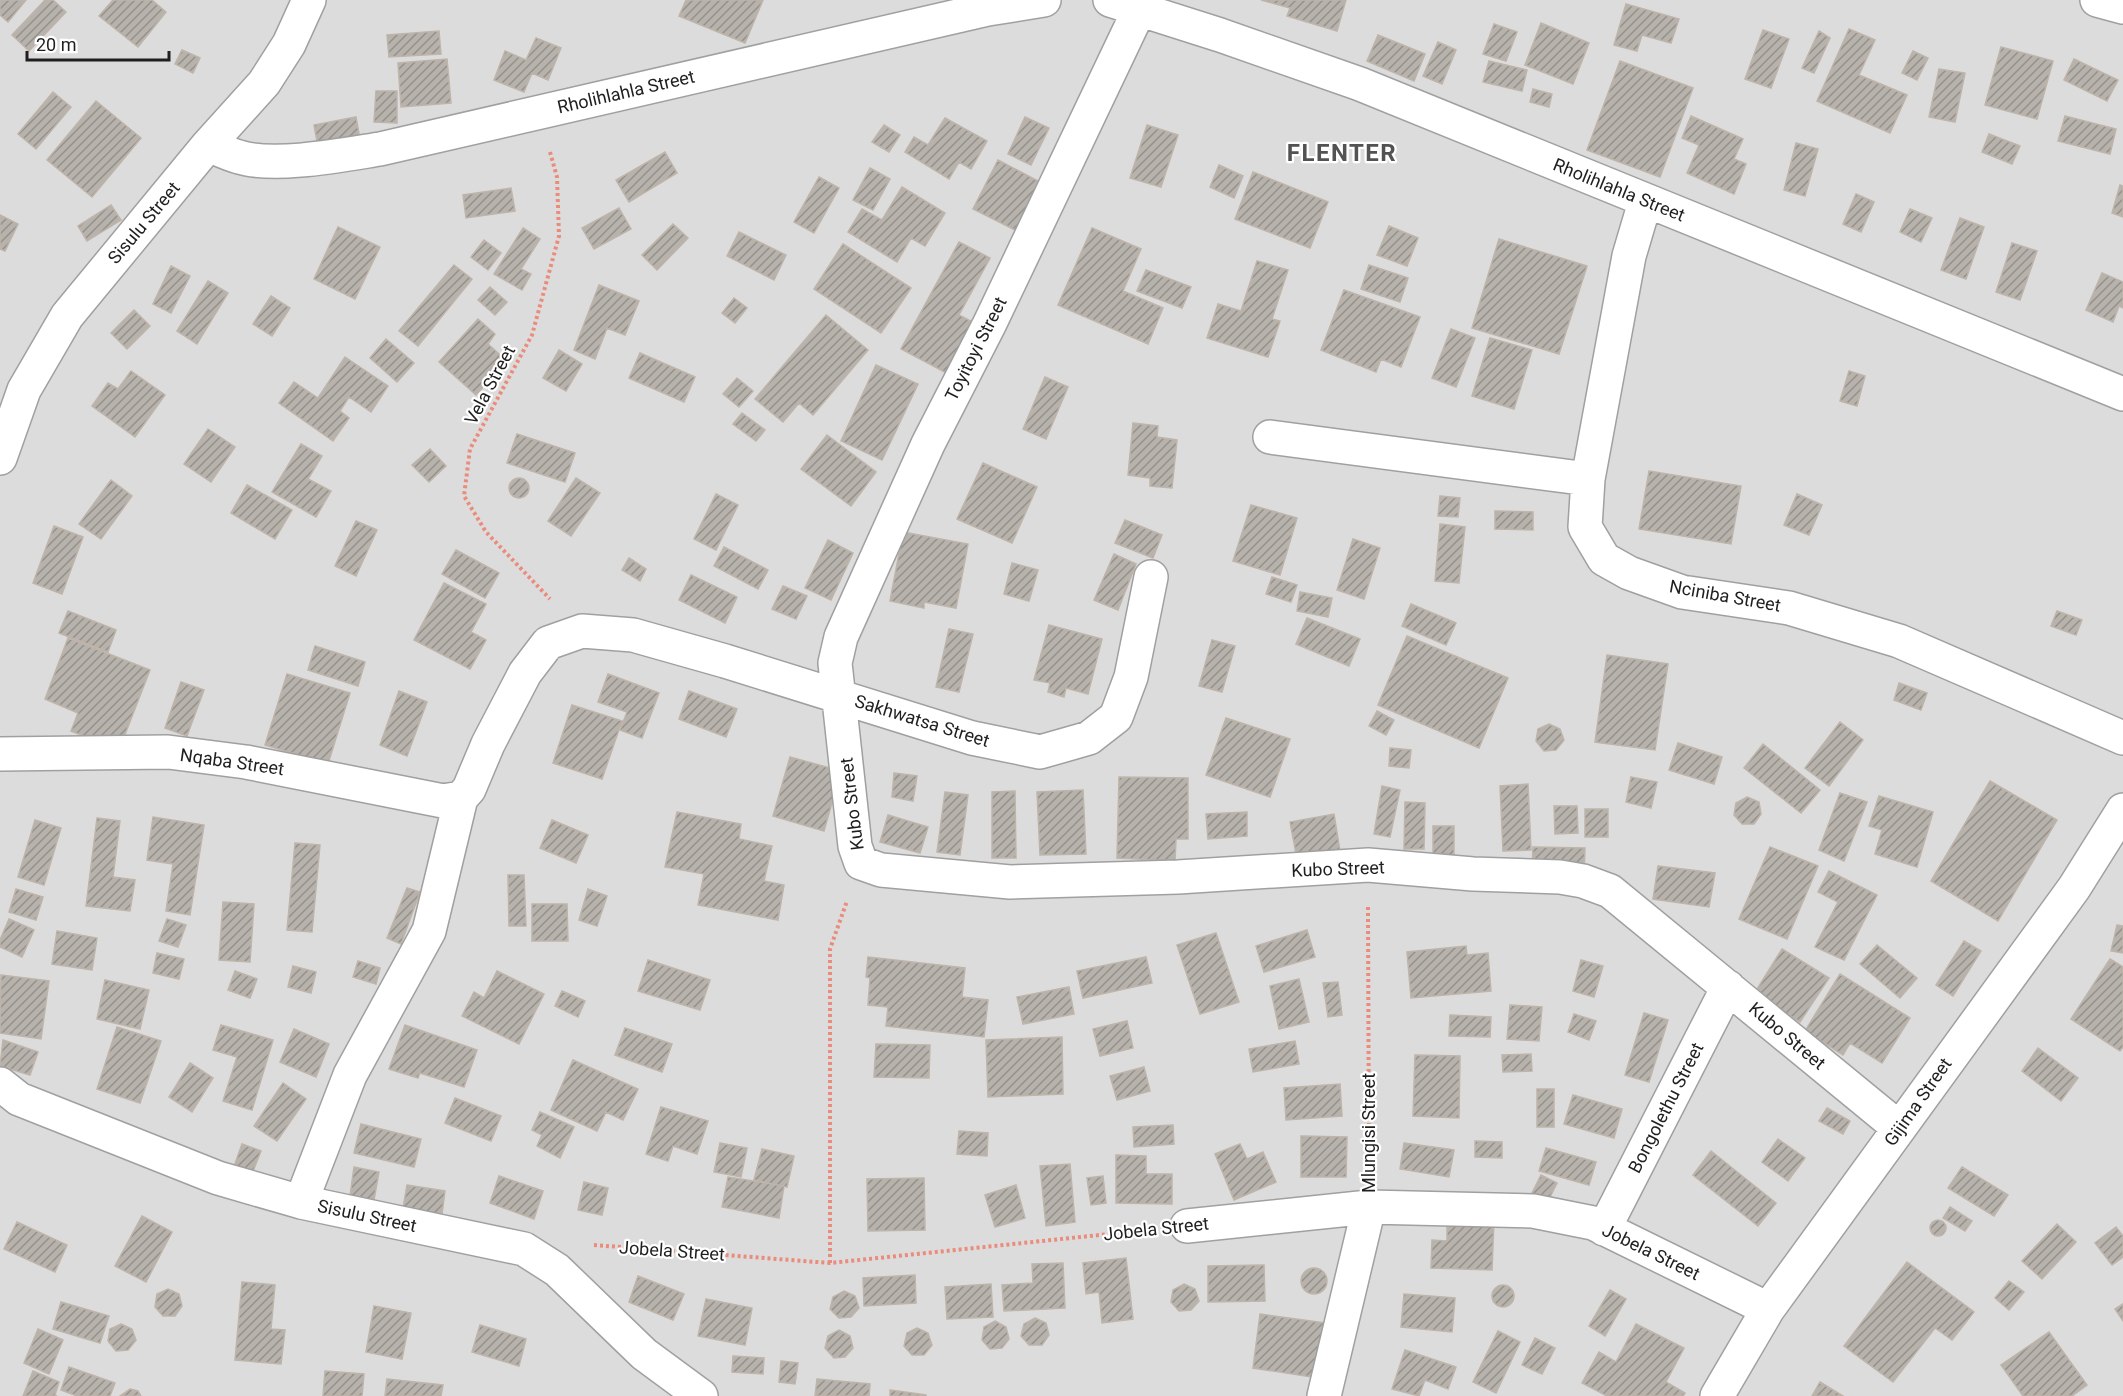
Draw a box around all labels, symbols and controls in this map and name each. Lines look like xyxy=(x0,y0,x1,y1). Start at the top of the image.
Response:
scale bar xyxy=(27,24,170,62)
text: 20 m xyxy=(36,34,76,55)
street label: Rholihlahla Street xyxy=(555,65,697,118)
district label: FLENTER xyxy=(1287,139,1397,167)
street label: Rholihlahla Street xyxy=(1550,154,1688,226)
street label: Sisulu Street xyxy=(103,177,184,268)
street label: Toyitoyi Street xyxy=(940,293,1011,404)
street label: Vela Street xyxy=(460,341,519,428)
street label: Nciniba Street xyxy=(1668,575,1783,616)
street label: Sakhwatsa Street xyxy=(852,690,992,751)
street label: Nqaba Street xyxy=(179,744,285,779)
street label: Kubo Street xyxy=(835,756,868,852)
street label: Kubo Street xyxy=(1291,856,1385,881)
street label: Kubo Street xyxy=(1745,998,1830,1074)
street label: Bongolethu Street xyxy=(1624,1039,1708,1176)
street label: Gijima Street xyxy=(1879,1053,1956,1150)
street label: Mlungisi Street xyxy=(1358,1073,1379,1193)
street label: Sisulu Street xyxy=(316,1195,419,1236)
street label: Jobela Street xyxy=(1102,1213,1210,1244)
street label: Jobela Street xyxy=(1599,1219,1704,1284)
street label: Jobela Street xyxy=(618,1236,726,1265)

